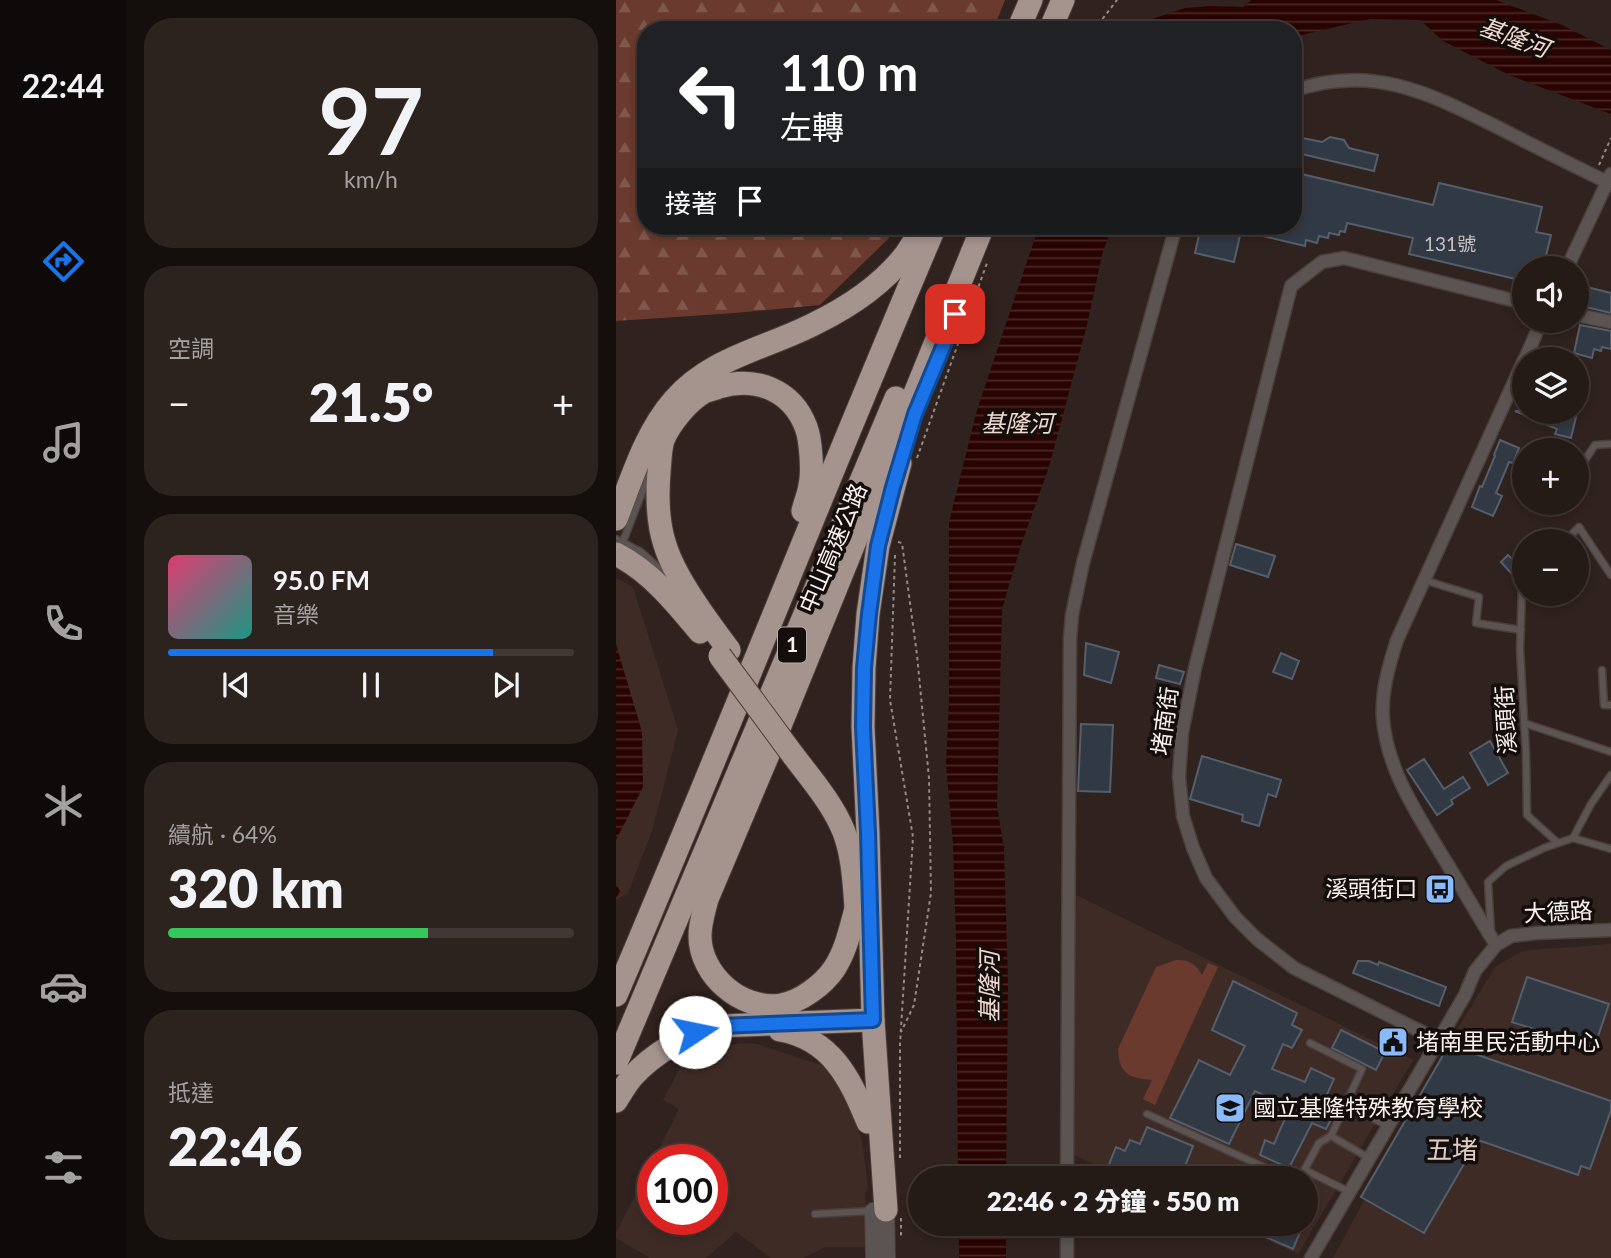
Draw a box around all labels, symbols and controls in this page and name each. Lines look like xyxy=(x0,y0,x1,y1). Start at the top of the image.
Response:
water label: 基隆河 xyxy=(1476,11,1557,64)
text: 110 m xyxy=(780,43,918,101)
icon: left xyxy=(665,49,756,140)
text: 97 xyxy=(318,65,424,174)
text: 22:44 xyxy=(22,66,104,105)
text: 左轉 xyxy=(780,107,844,146)
text: km/h xyxy=(344,165,398,193)
icon: arrive xyxy=(731,182,769,220)
text: 接著 xyxy=(665,187,717,219)
house number: 131號 xyxy=(1424,232,1476,255)
icon: directions xyxy=(39,237,88,286)
map controls xyxy=(1512,256,1589,606)
button: sound xyxy=(1512,256,1589,333)
pin xyxy=(925,284,985,344)
icon: arrive xyxy=(936,295,974,333)
text: 空調 xyxy=(168,334,214,362)
button: layers xyxy=(1512,347,1589,424)
text: 21.5° xyxy=(309,371,433,433)
text: − xyxy=(168,380,190,426)
text: + xyxy=(552,380,574,426)
water label: 基隆河 xyxy=(981,408,1057,437)
icon: music xyxy=(39,418,88,467)
button: + xyxy=(1512,438,1589,515)
street label: 中山高速公路 xyxy=(792,479,872,617)
button: − xyxy=(1512,529,1589,606)
text: 95.0 FM xyxy=(273,564,370,596)
icon: phone xyxy=(39,599,88,648)
text: 音樂 xyxy=(273,600,319,628)
road number: 1 xyxy=(778,628,806,662)
icon: previous xyxy=(217,666,255,704)
icon: pause xyxy=(352,666,390,704)
icon: next xyxy=(487,666,525,704)
street label: 堵南街 xyxy=(1145,685,1183,757)
street label: 溪頭街 xyxy=(1489,685,1521,755)
icon: climate xyxy=(39,781,88,830)
text: 續航 · 64% xyxy=(168,820,277,848)
text: 320 km xyxy=(168,857,344,919)
bus stop icon: 溪頭街口 xyxy=(1423,872,1457,906)
place label: 溪頭街口 xyxy=(1325,874,1417,902)
street label: 大德路 xyxy=(1523,895,1593,927)
water label: 基隆河 xyxy=(974,947,1003,1023)
icon: car xyxy=(39,962,88,1011)
position arrow xyxy=(658,995,732,1069)
public building icon: 堵南里民活動中心 xyxy=(1376,1025,1410,1059)
place label: 堵南里民活動中心 xyxy=(1416,1027,1600,1055)
text: 抵達 xyxy=(168,1078,214,1106)
school or university icon: 國立基隆特殊教育學校 xyxy=(1213,1091,1247,1125)
place label: 國立基隆特殊教育學校 xyxy=(1253,1093,1483,1121)
text: 22:46 xyxy=(168,1115,302,1177)
district label: 五堵 xyxy=(1426,1133,1478,1165)
icon: filters xyxy=(39,1143,88,1192)
speed limit sign: 100 xyxy=(637,1144,728,1235)
text: 22:46 · 2 分鐘 · 550 m xyxy=(987,1185,1239,1217)

